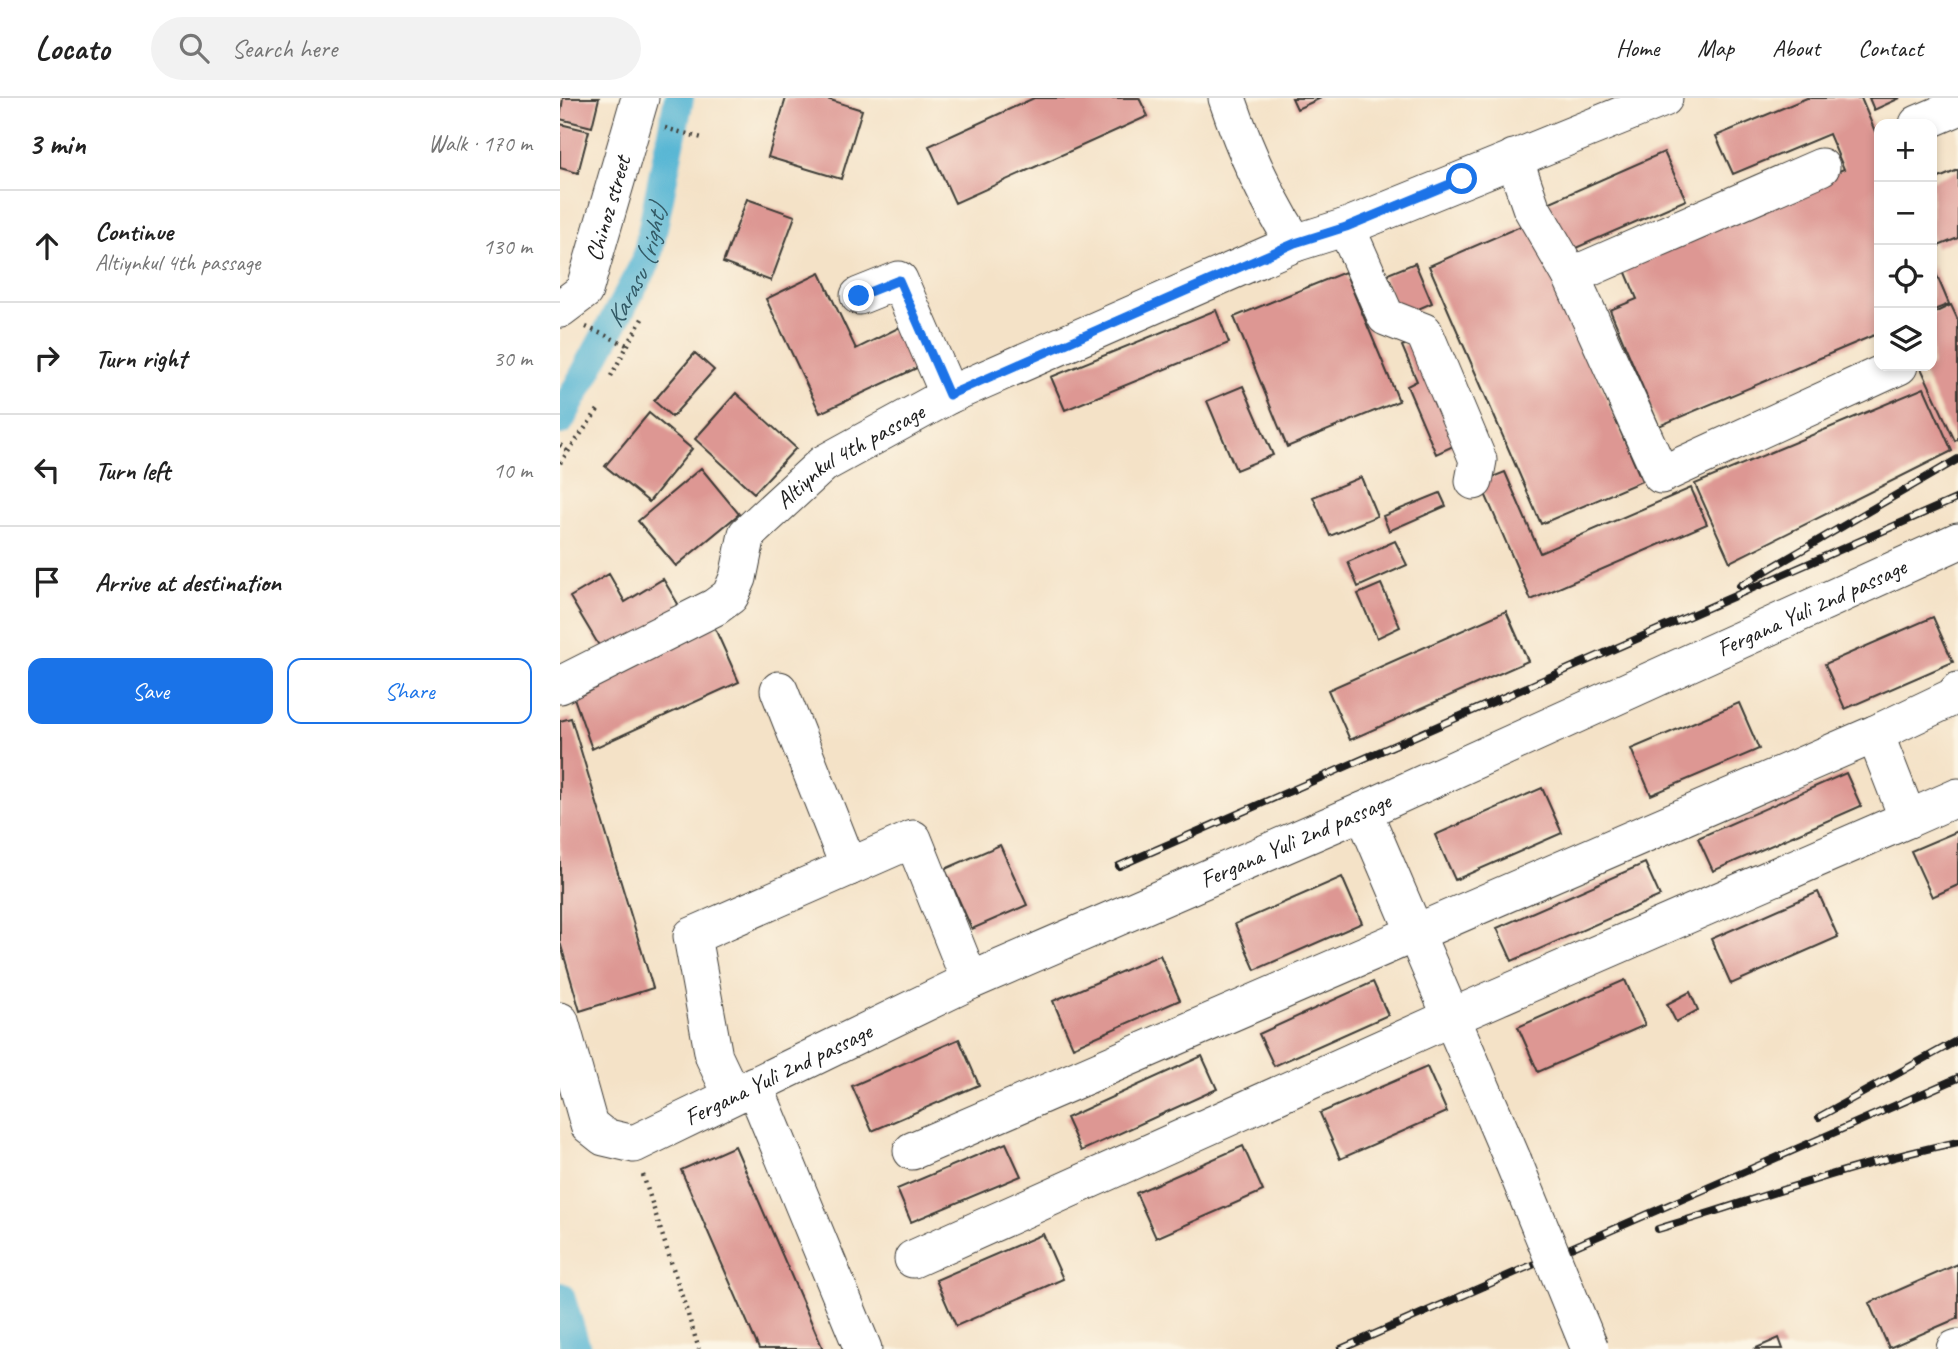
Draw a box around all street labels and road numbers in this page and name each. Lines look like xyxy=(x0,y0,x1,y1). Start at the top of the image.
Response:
street label: Chinoz street xyxy=(579,150,638,264)
street label: Altiynkul 4th passage xyxy=(769,395,931,515)
street label: Fergana Yuli 2nd passage xyxy=(1712,551,1913,663)
street label: Fergana Yuli 2nd passage xyxy=(1196,785,1397,895)
street label: Fergana Yuli 2nd passage xyxy=(679,1015,879,1132)

